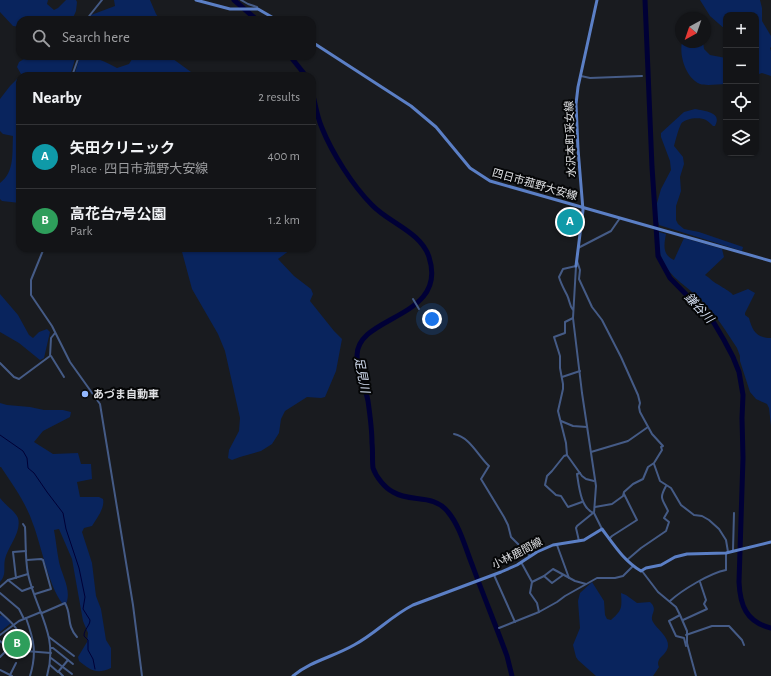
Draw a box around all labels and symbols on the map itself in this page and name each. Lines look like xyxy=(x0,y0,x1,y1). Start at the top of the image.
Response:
north arrow xyxy=(675,12,711,48)
street label: 水沢本町采女線 xyxy=(563,100,577,178)
street label: 四日市菰野大安線 xyxy=(491,166,579,202)
pin: A xyxy=(557,207,583,237)
water label: 鎌谷川 xyxy=(682,290,718,327)
your location xyxy=(422,309,442,329)
water label: 足見川 xyxy=(353,356,372,396)
place label: あづま自動車 xyxy=(93,388,159,400)
marker: あづま自動車 xyxy=(80,389,90,399)
street label: 小林鹿間線 xyxy=(490,535,544,571)
pin: B xyxy=(4,629,30,659)

